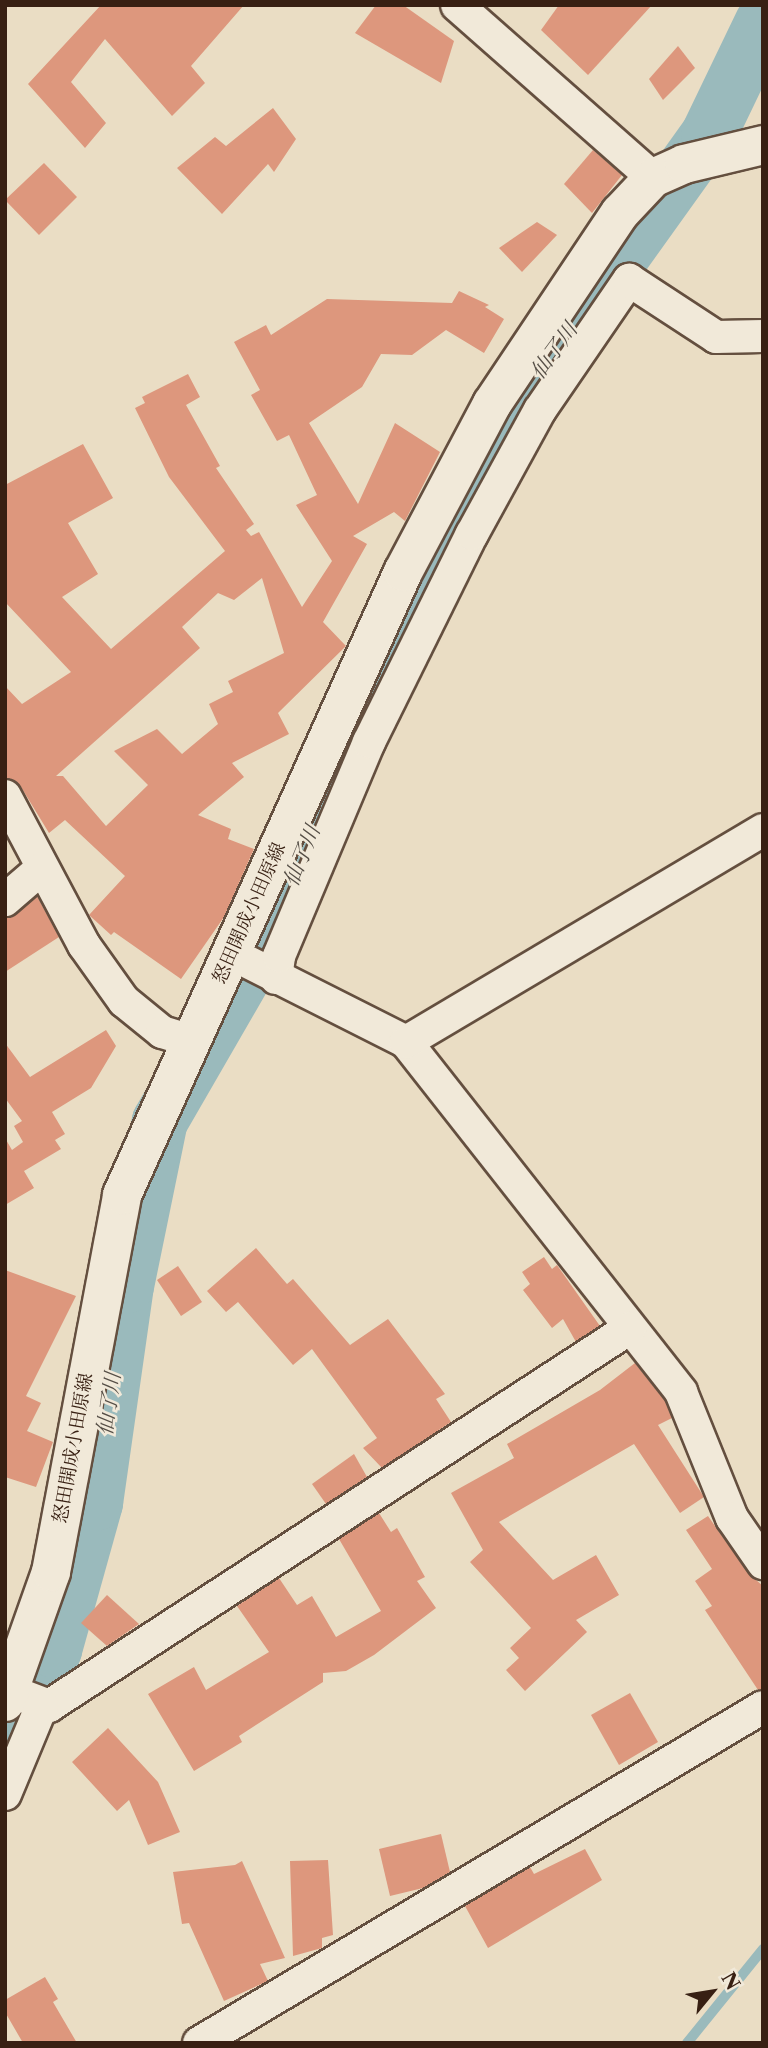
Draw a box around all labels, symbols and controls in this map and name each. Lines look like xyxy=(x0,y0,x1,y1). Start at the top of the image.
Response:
water label: 仙了川 xyxy=(525,318,583,384)
water label: 仙了川 xyxy=(279,822,325,890)
street label: 怒田開成小田原線 xyxy=(208,839,290,987)
street label: 怒田開成小田原線 xyxy=(49,1371,97,1525)
water label: 仙了川 xyxy=(92,1371,126,1437)
north arrow xyxy=(677,1957,747,2027)
text: N xyxy=(717,1968,745,1994)

